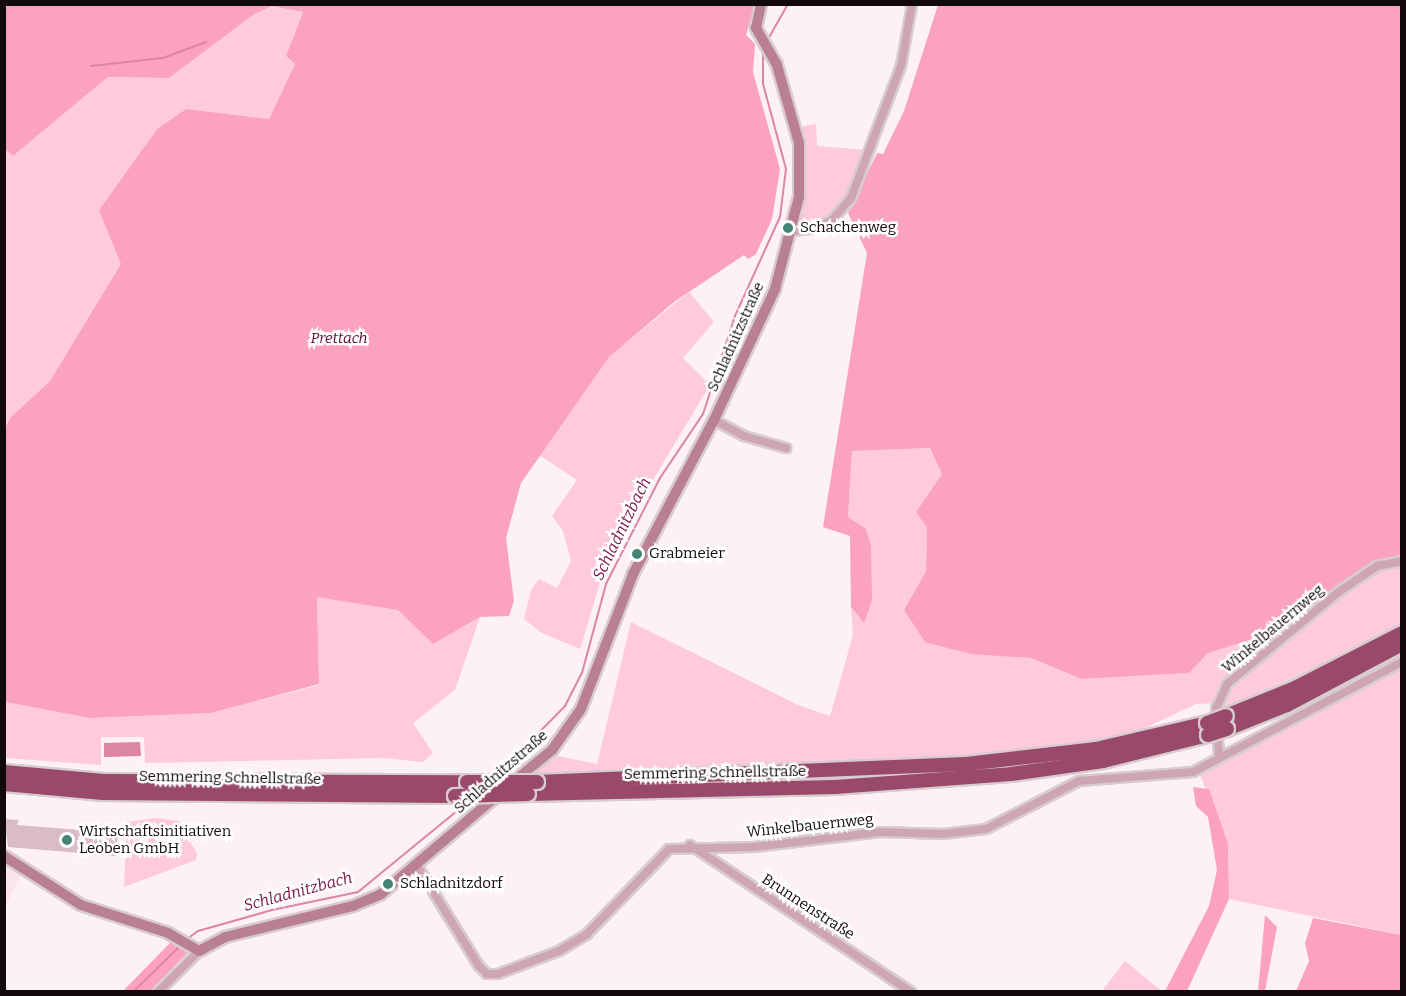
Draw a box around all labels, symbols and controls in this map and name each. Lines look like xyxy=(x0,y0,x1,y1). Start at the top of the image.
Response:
place label: Schachenweg xyxy=(800,219,896,237)
marker: Schachenweg xyxy=(781,221,795,235)
street label: Schladnitzstraße xyxy=(704,279,768,395)
park label: Prettach xyxy=(311,330,367,348)
water label: Schladnitzbach xyxy=(589,475,655,583)
place label: Grabmeier xyxy=(649,545,725,563)
marker: Grabmeier xyxy=(630,547,644,561)
street label: Winkelbauernweg xyxy=(1218,581,1328,677)
street label: Schladnitzstraße xyxy=(451,726,551,818)
street label: Semmering Schnellstraße xyxy=(624,762,806,784)
street label: Semmering Schnellstraße xyxy=(139,767,321,789)
street label: Winkelbauernweg xyxy=(746,810,874,842)
place label: Wirtschaftsinitiativen Leoben GmbH xyxy=(79,822,231,857)
marker: Wirtschaftsinitiativen Leoben GmbH xyxy=(60,833,74,847)
water label: Schladnitzbach xyxy=(242,868,354,916)
street label: Brunnenstraße xyxy=(758,870,858,944)
place label: Schladnitzdorf xyxy=(400,875,503,893)
marker: Schladnitzdorf xyxy=(381,877,395,891)

